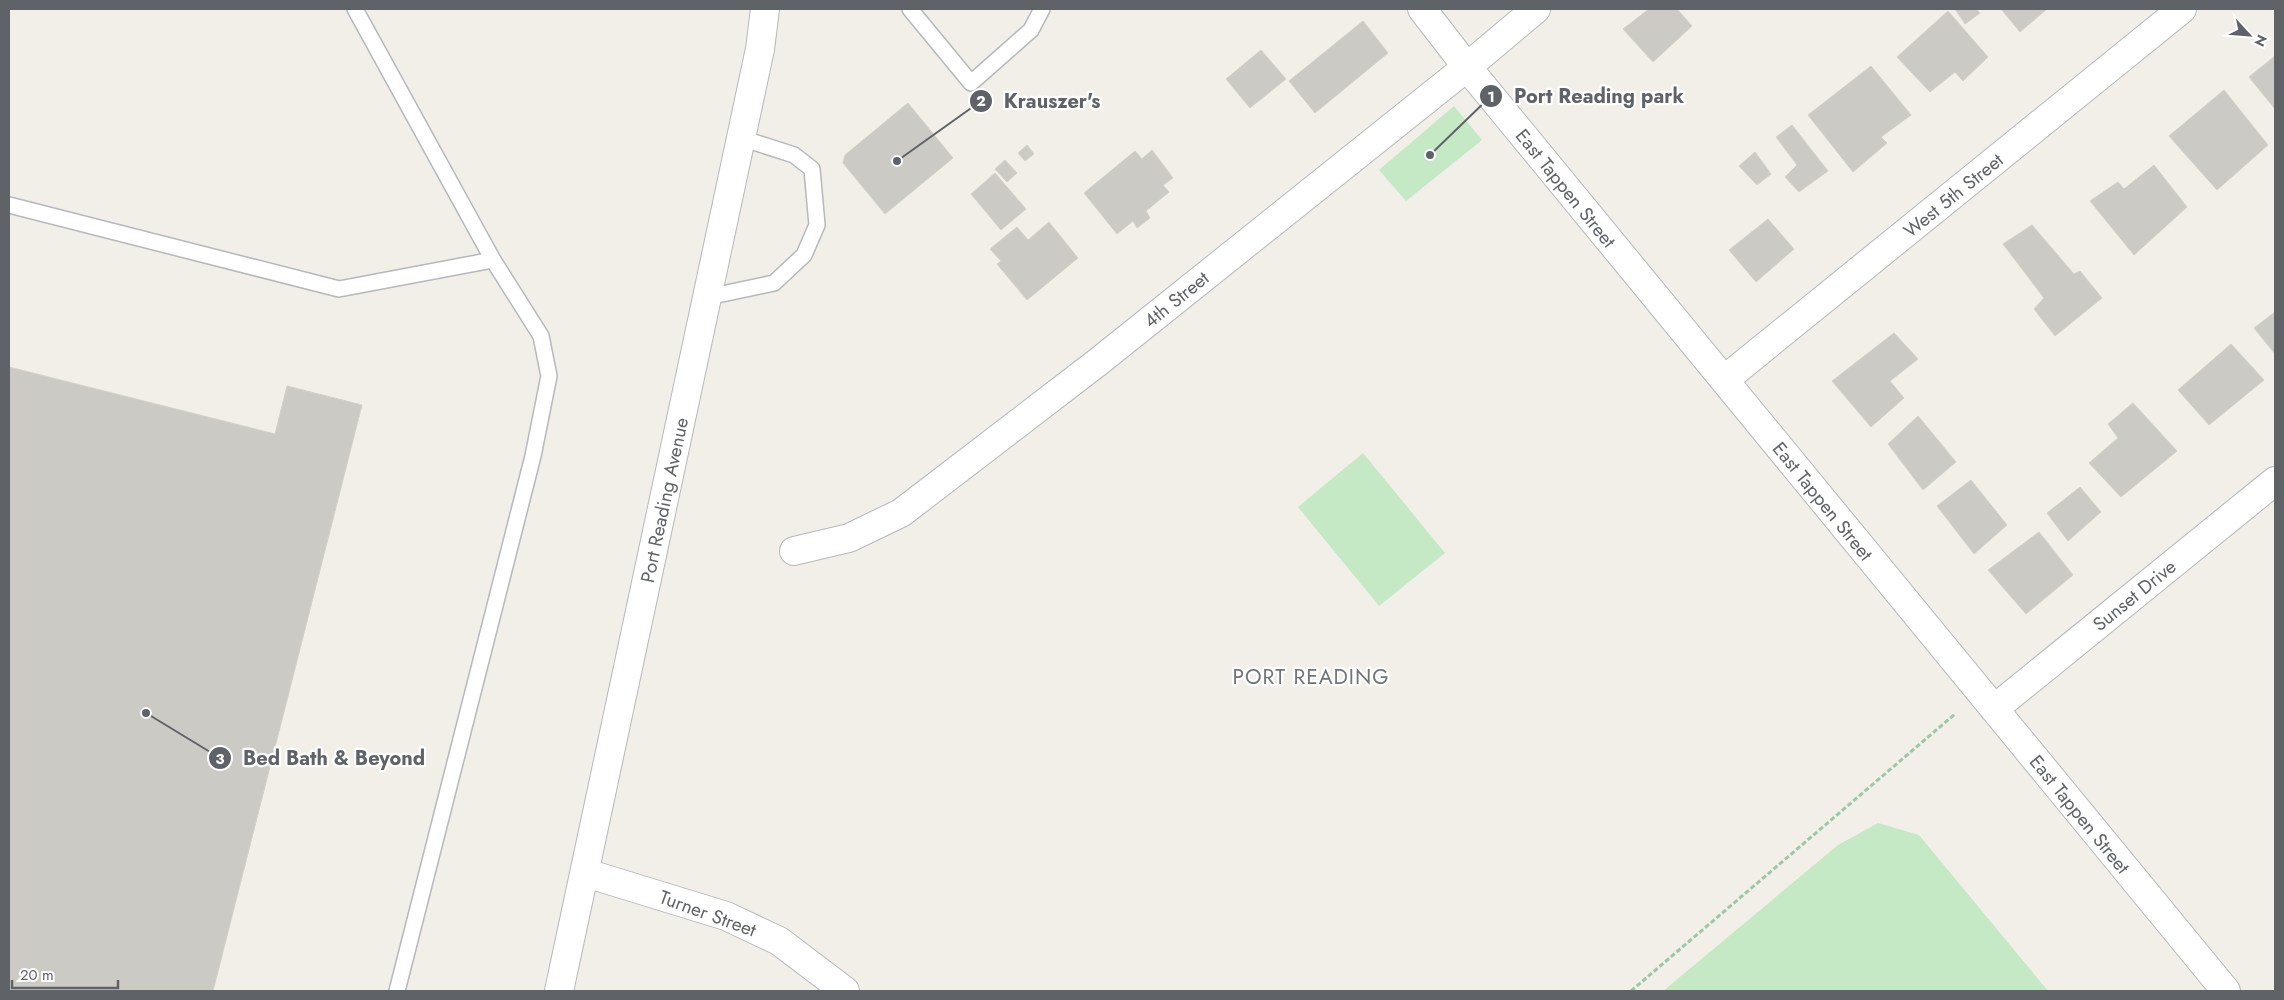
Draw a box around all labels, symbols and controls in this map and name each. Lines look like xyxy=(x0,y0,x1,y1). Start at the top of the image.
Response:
north arrow xyxy=(2224,10,2274,60)
text: N xyxy=(2249,31,2272,50)
callout: Port Reading park xyxy=(1479,79,1694,114)
text: Port Reading park xyxy=(1514,82,1684,111)
callout: Krauszer's xyxy=(969,83,1110,118)
text: 1 xyxy=(1487,86,1495,108)
text: Krauszer's xyxy=(1004,87,1100,116)
text: 2 xyxy=(976,90,986,112)
street label: East Tappen Street xyxy=(1509,123,1622,254)
street label: West 5th Street xyxy=(1898,146,2009,244)
street label: 4th Street xyxy=(1138,265,1215,334)
street label: Port Reading Avenue xyxy=(634,415,695,585)
street label: East Tappen Street xyxy=(1766,436,1879,567)
street label: Sunset Drive xyxy=(2087,553,2182,637)
district label: PORT READING xyxy=(1232,662,1390,692)
callout: Bed Bath & Beyond xyxy=(208,741,435,776)
text: Bed Bath & Beyond xyxy=(243,744,425,773)
text: 3 xyxy=(215,748,225,770)
street label: East Tappen Street xyxy=(2023,749,2136,880)
street label: Turner Street xyxy=(656,883,760,944)
scale bar xyxy=(12,958,119,990)
text: 20 m xyxy=(20,964,54,986)

